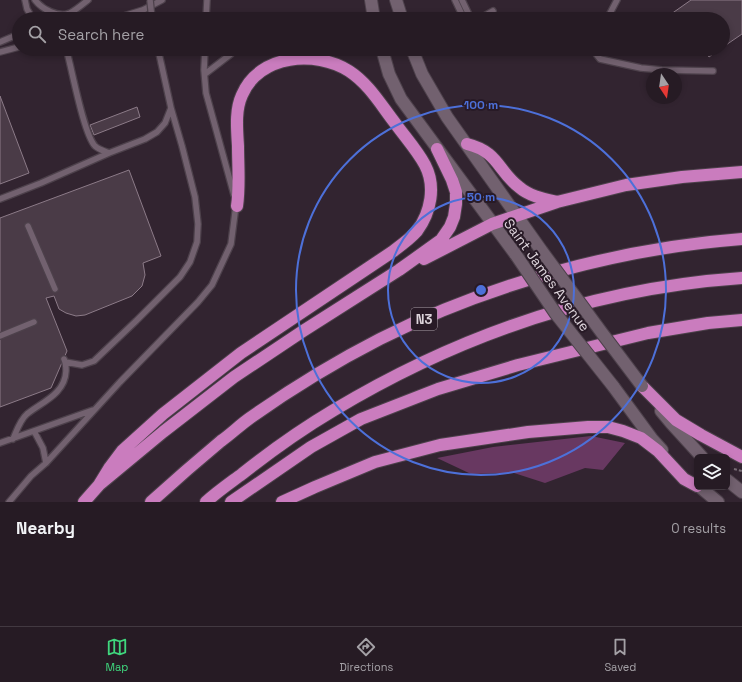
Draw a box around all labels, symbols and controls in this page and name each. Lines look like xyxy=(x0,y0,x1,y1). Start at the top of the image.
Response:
search box xyxy=(12,12,730,56)
icon: search xyxy=(26,23,48,45)
text: Search here xyxy=(58,25,144,44)
north arrow xyxy=(646,68,682,104)
text: 100 m xyxy=(464,97,498,113)
text: 50 m xyxy=(467,189,495,205)
street label: Saint James Avenue xyxy=(500,215,594,335)
centre of rings xyxy=(474,283,488,297)
road number: N3 xyxy=(411,308,437,330)
map controls xyxy=(694,454,730,490)
button: layers xyxy=(694,454,730,490)
text: Nearby xyxy=(16,517,75,539)
text: 0 results xyxy=(671,520,726,537)
tab: Map xyxy=(106,636,128,674)
tab: Directions xyxy=(339,636,393,674)
tab: Saved xyxy=(604,636,636,674)

